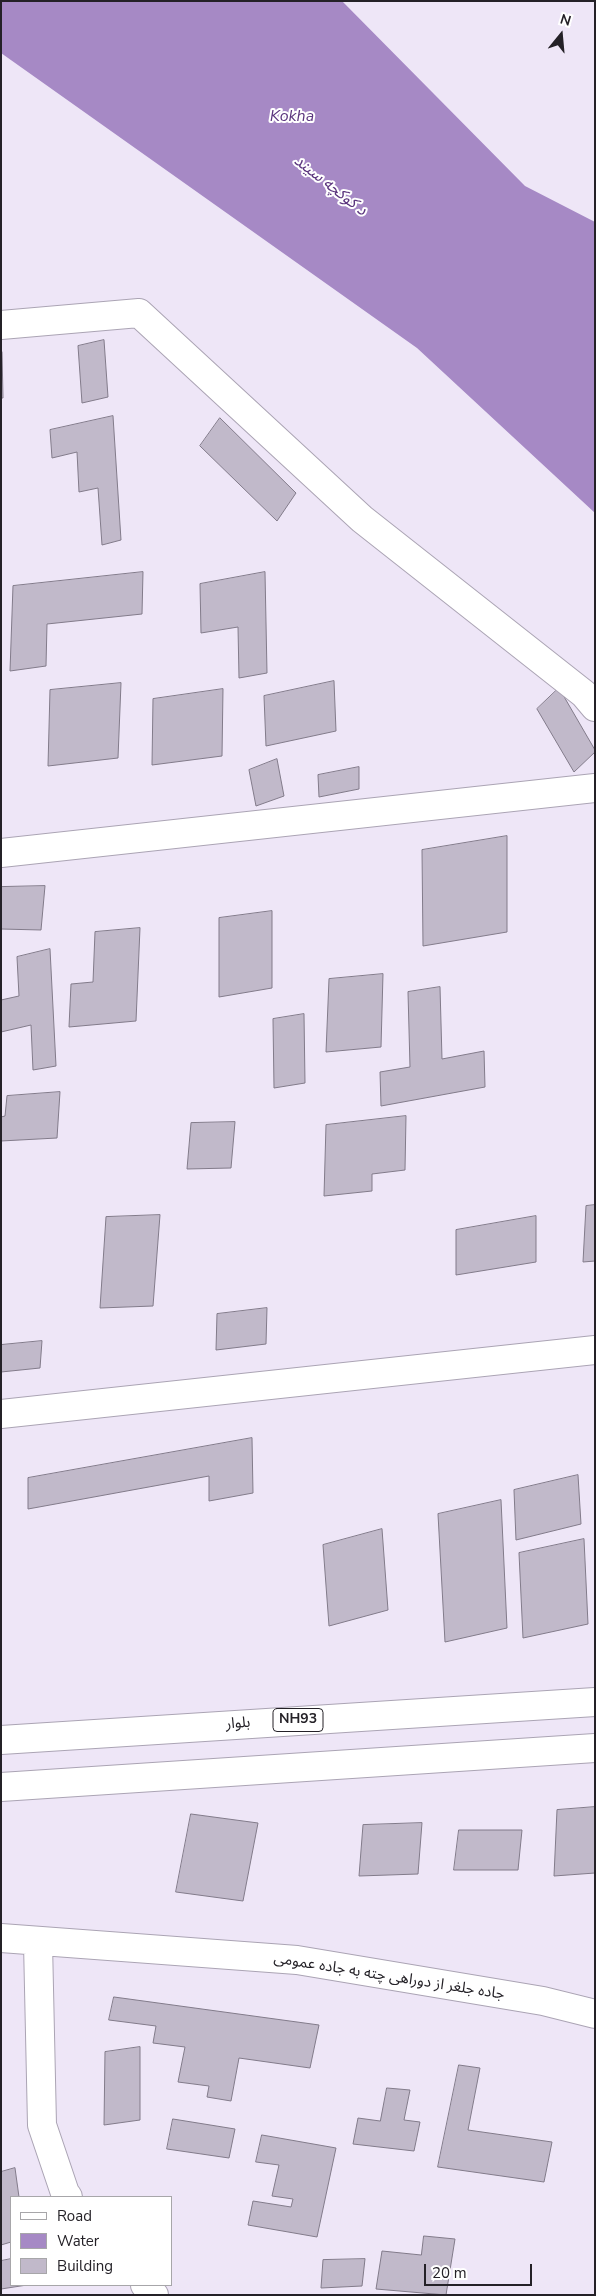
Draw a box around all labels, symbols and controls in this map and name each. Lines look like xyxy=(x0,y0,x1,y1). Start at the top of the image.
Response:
north arrow xyxy=(536,10,586,60)
text: N xyxy=(558,10,573,31)
water label: Kokha xyxy=(270,107,314,127)
water label: د کوکچه سیند xyxy=(290,152,370,220)
road number: NH93 xyxy=(273,1708,323,1732)
street label: بلوار xyxy=(225,1714,251,1734)
street label: جاده جلغر از دوراهی چته به جاده عمومی xyxy=(272,1950,506,2004)
legend xyxy=(10,2196,172,2286)
text: Road xyxy=(57,2206,92,2226)
text: Water xyxy=(57,2231,99,2251)
scale bar xyxy=(426,2254,534,2286)
text: Building xyxy=(57,2256,113,2276)
text: 20 m xyxy=(432,2263,467,2283)

